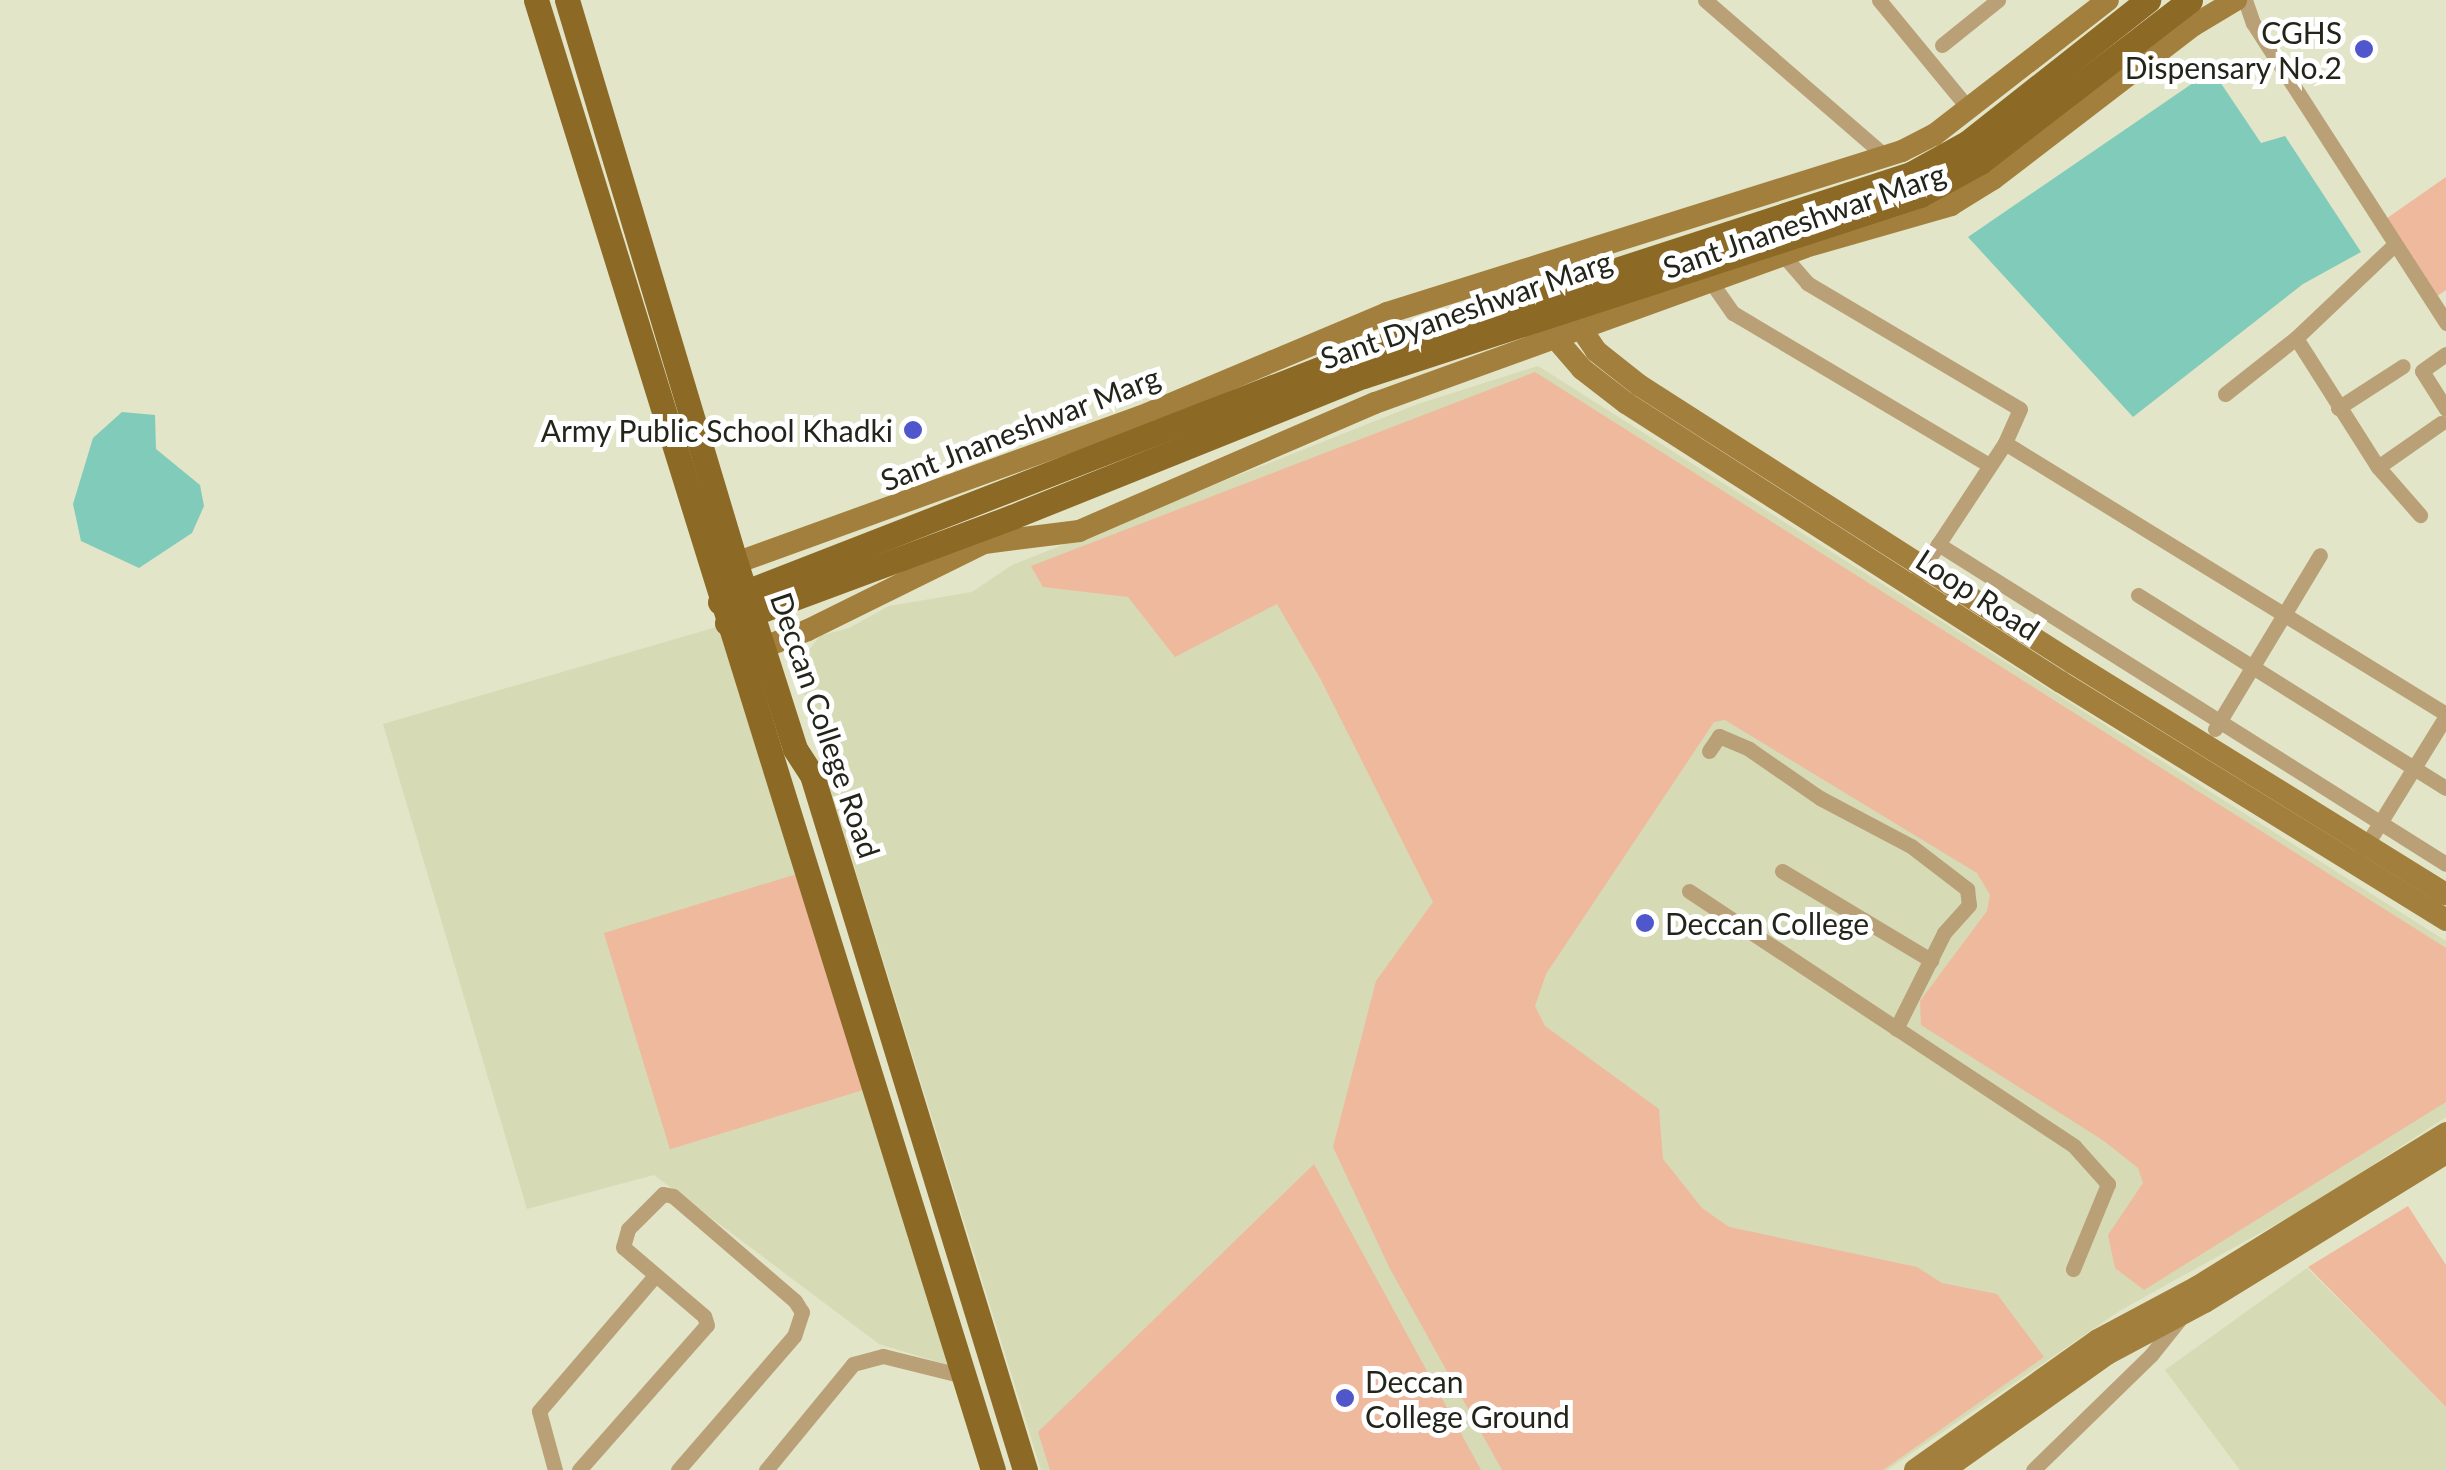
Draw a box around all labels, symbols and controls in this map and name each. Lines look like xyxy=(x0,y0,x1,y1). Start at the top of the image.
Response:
place label: CGHS Dispensary No.2 xyxy=(2124,14,2342,84)
marker: CGHS Dispensary No.2 xyxy=(2351,36,2377,62)
street label: Sant Jnaneshwar Marg xyxy=(1657,155,1951,285)
street label: Sant Dyaneshwar Marg xyxy=(1315,242,1617,376)
street label: Sant Jnaneshwar Marg xyxy=(875,358,1165,498)
place label: Army Public School Khadki xyxy=(540,412,893,448)
marker: Army Public School Khadki xyxy=(902,419,924,441)
street label: Loop Road xyxy=(1910,541,2046,647)
street label: Deccan College Road xyxy=(764,588,888,862)
place label: Deccan College xyxy=(1665,905,1869,941)
marker: Deccan College xyxy=(1634,912,1656,934)
place label: Deccan College Ground xyxy=(1365,1363,1570,1434)
marker: Deccan College Ground xyxy=(1334,1387,1356,1409)

